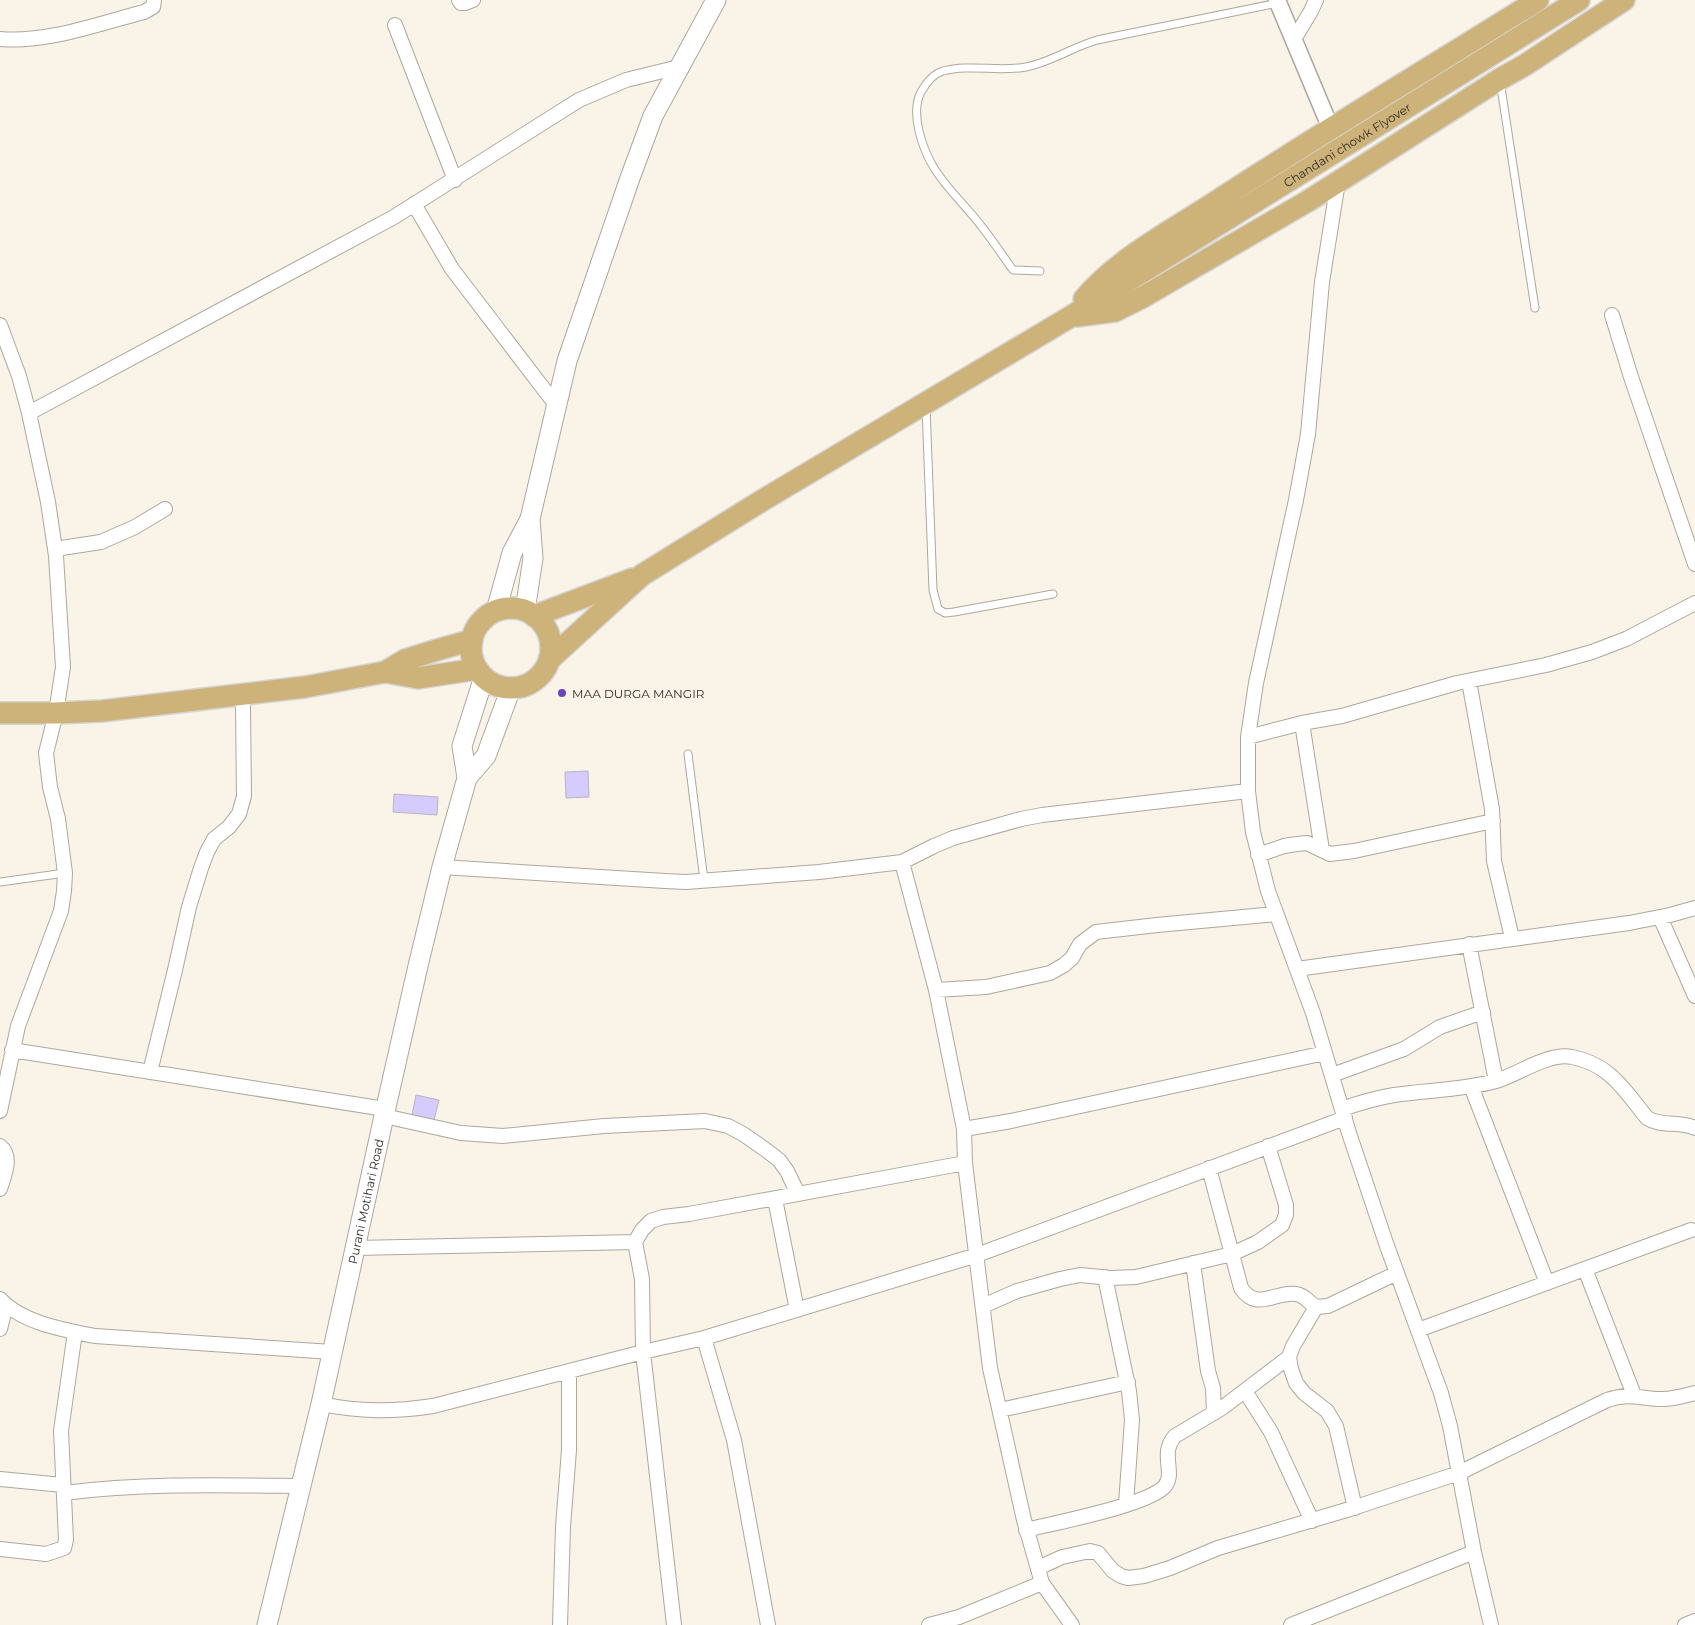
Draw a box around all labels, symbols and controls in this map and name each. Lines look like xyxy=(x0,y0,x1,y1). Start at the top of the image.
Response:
street label: Chandani chowk Flyover xyxy=(1280,99,1414,190)
place label: MAA DURGA MANGIR xyxy=(572,686,705,701)
marker: MAA DURGA MANGIR xyxy=(556,687,568,699)
street label: Purani Motihari Road xyxy=(344,1137,386,1265)

